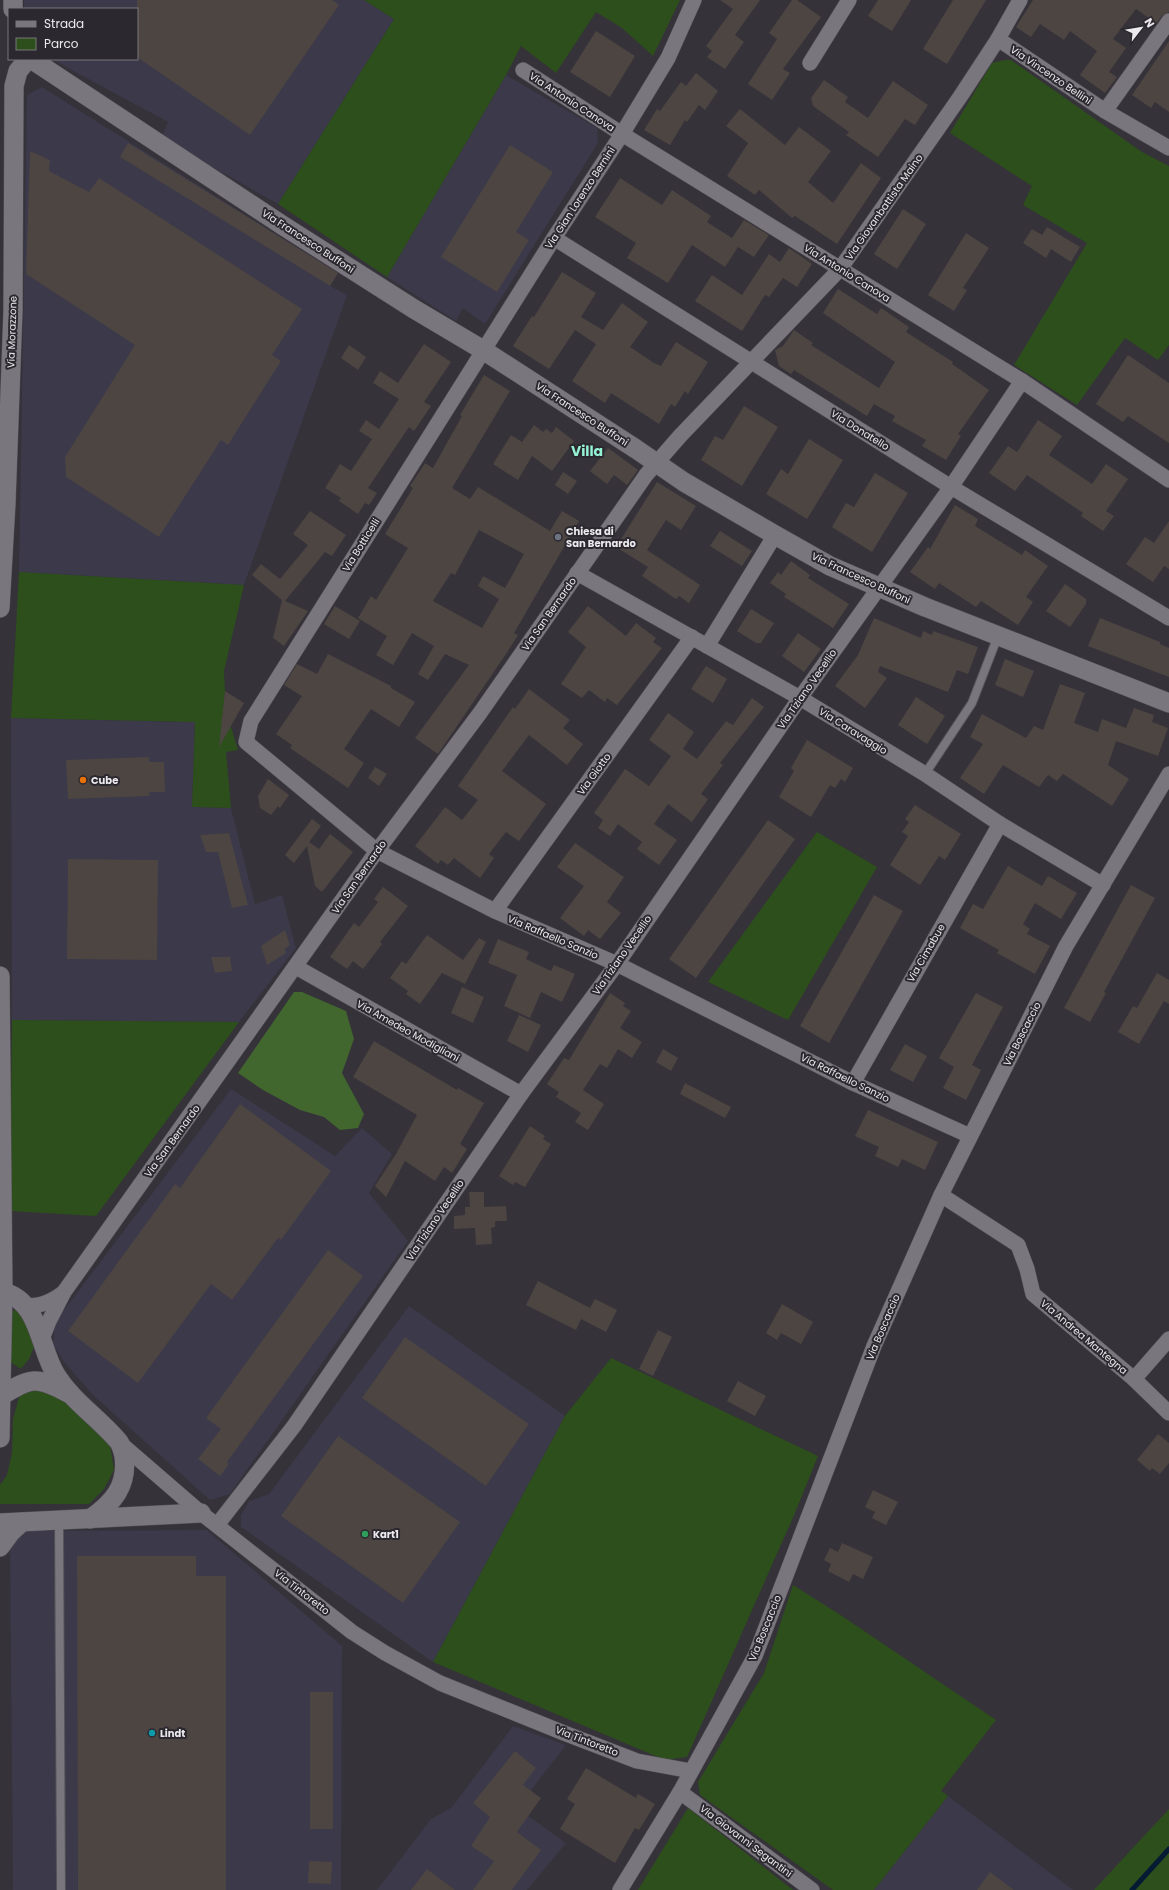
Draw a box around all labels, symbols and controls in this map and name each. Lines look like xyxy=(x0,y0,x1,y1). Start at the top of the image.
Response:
legend xyxy=(8,8,138,60)
north arrow xyxy=(1121,8,1161,48)
text: Strada xyxy=(44,15,84,32)
text: N xyxy=(1141,15,1159,31)
text: Parco xyxy=(44,35,79,52)
street label: Via Vincenzo Bellini xyxy=(1007,42,1095,108)
street label: Via Antonio Canova xyxy=(526,69,618,135)
street label: Via Gian Lorenzo Bernini xyxy=(541,144,619,252)
street label: Via Giovanbattista Maino xyxy=(842,151,926,263)
street label: Via Francesco Buffoni xyxy=(259,205,357,277)
street label: Via Antonio Canova xyxy=(801,240,893,306)
street label: Via Morazzone xyxy=(3,296,21,368)
street label: Via Francesco Buffoni xyxy=(533,378,631,450)
street label: Via Donatello xyxy=(828,406,892,454)
district label: Villa xyxy=(571,441,603,461)
street label: Via Botticelli xyxy=(339,515,383,575)
place label: Chiesa di San Bernardo xyxy=(566,524,636,551)
marker: Chiesa di San Bernardo xyxy=(553,532,563,542)
street label: Via Francesco Buffoni xyxy=(809,548,913,608)
street label: Via San Bernardo xyxy=(518,574,580,654)
street label: Via Tiziano Vecellio xyxy=(774,646,840,732)
street label: Via Caravaggio xyxy=(816,704,890,758)
street label: Via Giotto xyxy=(574,750,614,798)
place label: Cube xyxy=(91,773,118,788)
marker: Cube xyxy=(78,775,88,785)
street label: Via San Bernardo xyxy=(328,837,390,917)
street label: Via Raffaello Sanzio xyxy=(505,911,601,963)
street label: Via Tiziano Vecellio xyxy=(589,912,655,998)
street label: Via Cimabue xyxy=(903,921,949,985)
street label: Via Amedeo Modigliani xyxy=(354,996,462,1066)
street label: Via Boscaccio xyxy=(999,999,1045,1069)
street label: Via Raffaello Sanzio xyxy=(798,1050,892,1106)
street label: Via San Bernardo xyxy=(141,1102,203,1180)
street label: Via Tiziano Vecellio xyxy=(402,1177,468,1263)
street label: Via Boscaccio xyxy=(862,1292,904,1362)
street label: Via Andrea Mantegna xyxy=(1037,1296,1131,1378)
place label: Kart1 xyxy=(373,1527,399,1542)
marker: Kart1 xyxy=(360,1529,370,1539)
street label: Via Tintoretto xyxy=(271,1566,333,1618)
street label: Via Boscaccio xyxy=(745,1593,785,1663)
street label: Via Tintoretto xyxy=(553,1722,621,1760)
place label: Lindt xyxy=(160,1726,185,1741)
marker: Lindt xyxy=(147,1728,157,1738)
street label: Via Giovanni Segantini xyxy=(697,1801,795,1881)

